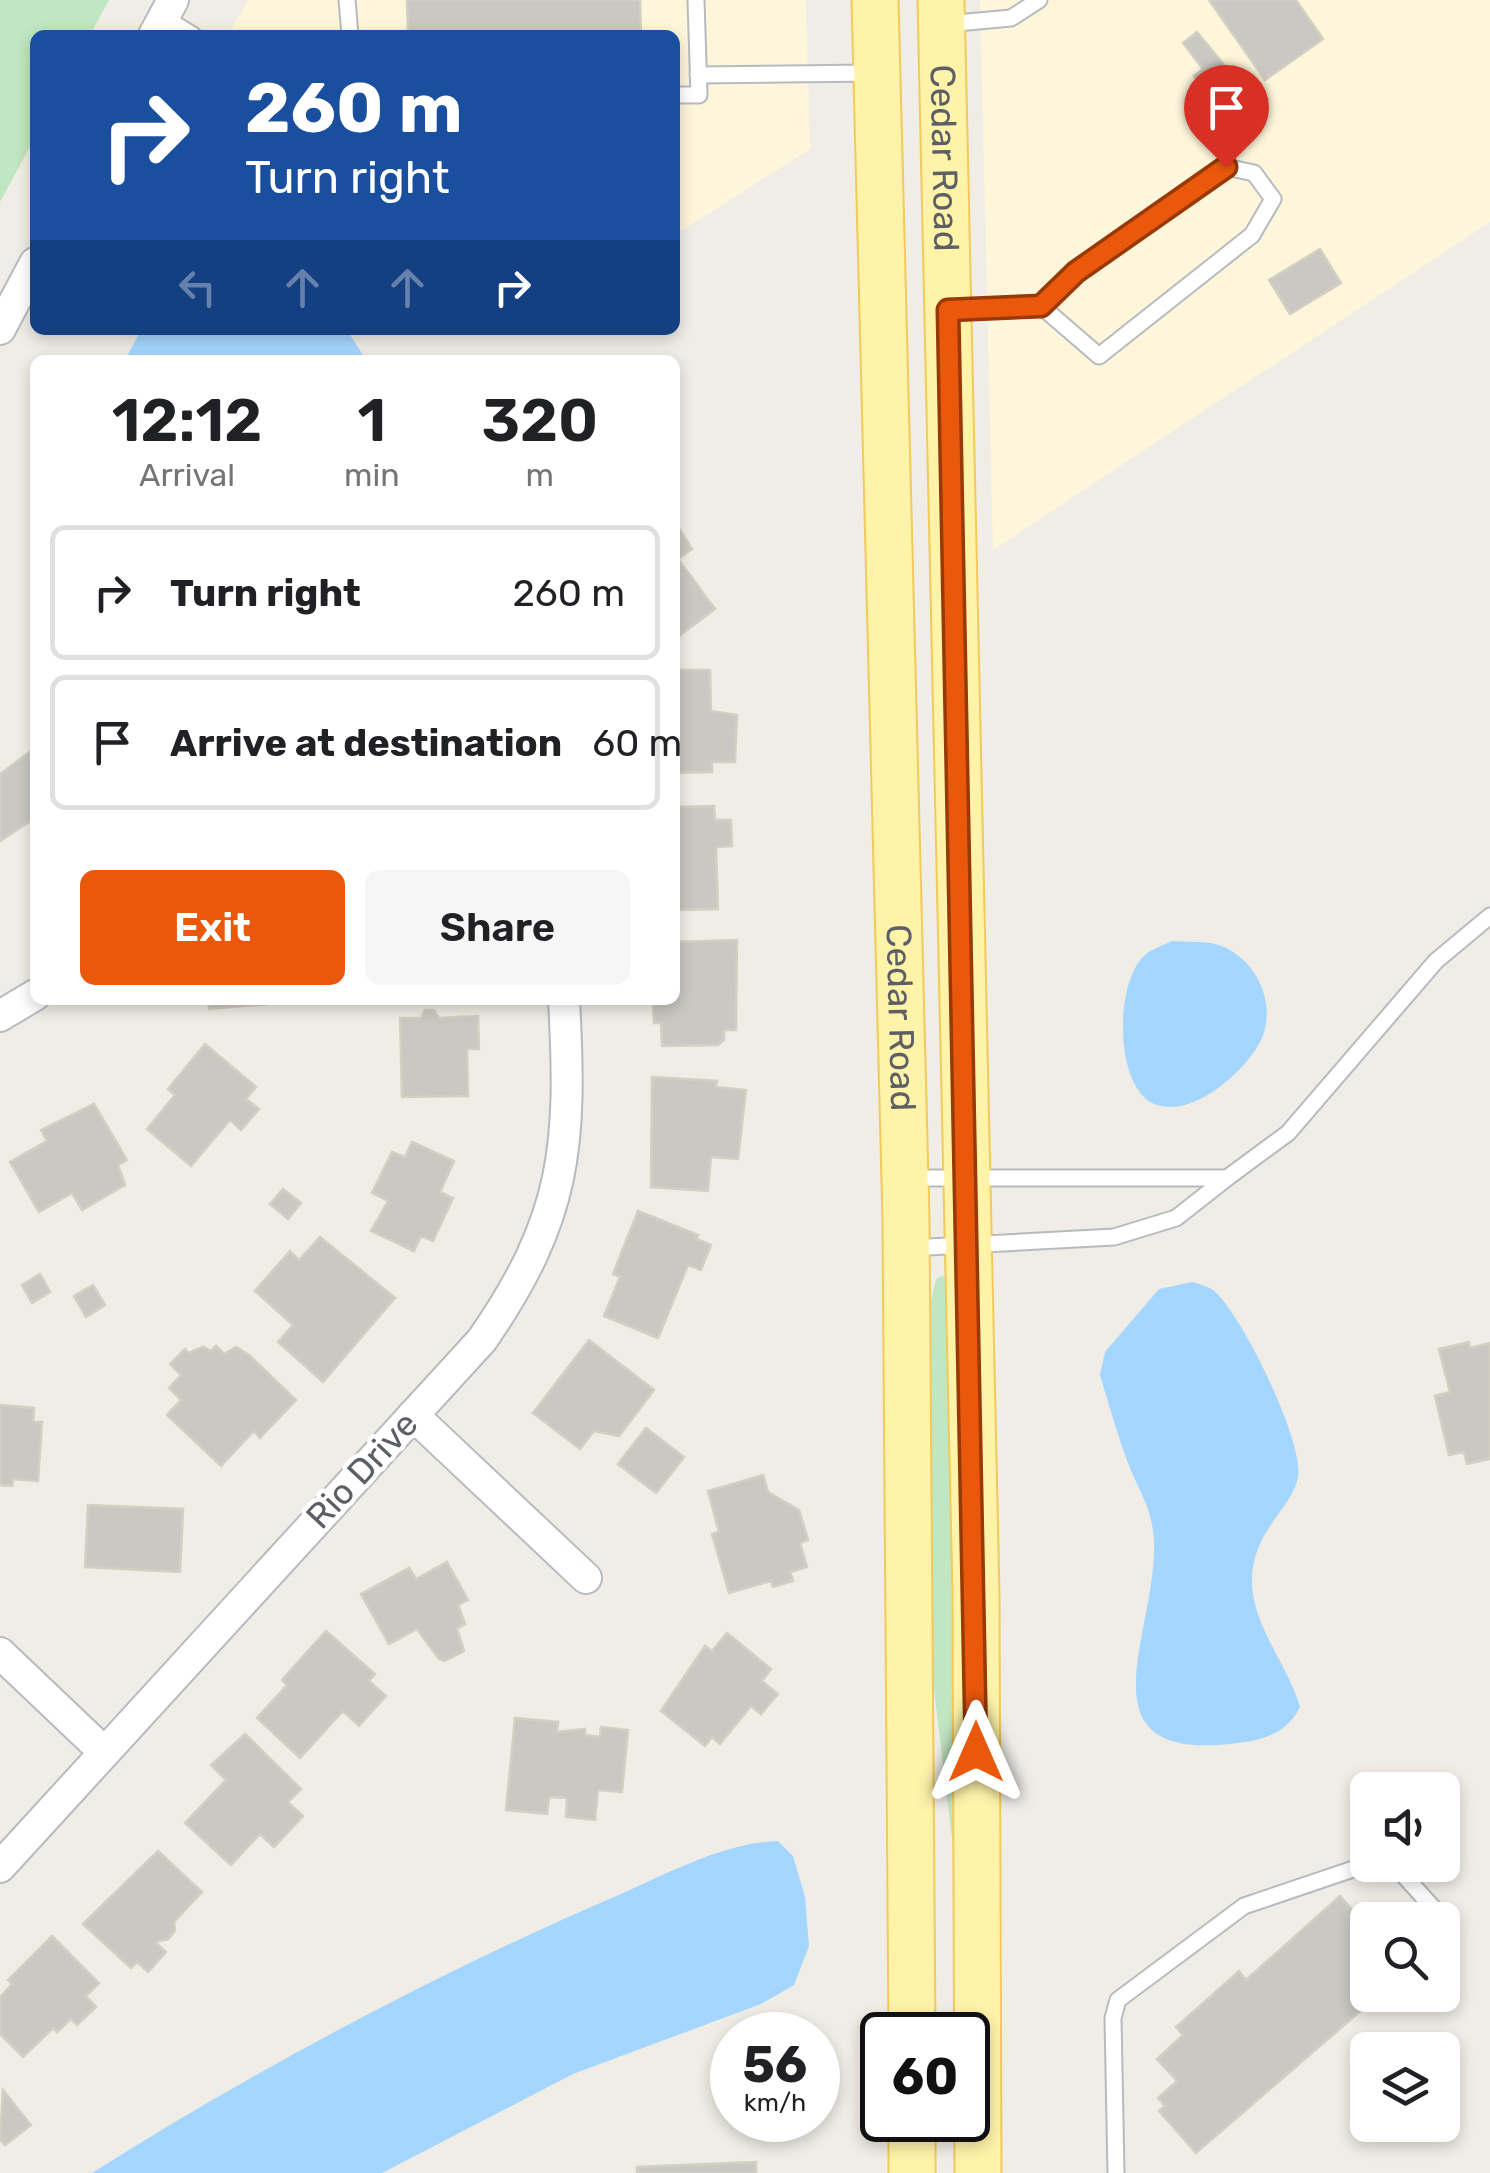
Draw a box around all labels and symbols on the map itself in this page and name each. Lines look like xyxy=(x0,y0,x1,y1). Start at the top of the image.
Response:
street label: Cedar Road xyxy=(921,64,968,252)
pin xyxy=(1184,65,1269,168)
street label: Cedar Road xyxy=(877,924,924,1112)
street label: Rio Drive xyxy=(297,1403,427,1537)
position arrow xyxy=(924,1700,1028,1804)
speed limit sign: 60 xyxy=(860,2012,990,2142)

